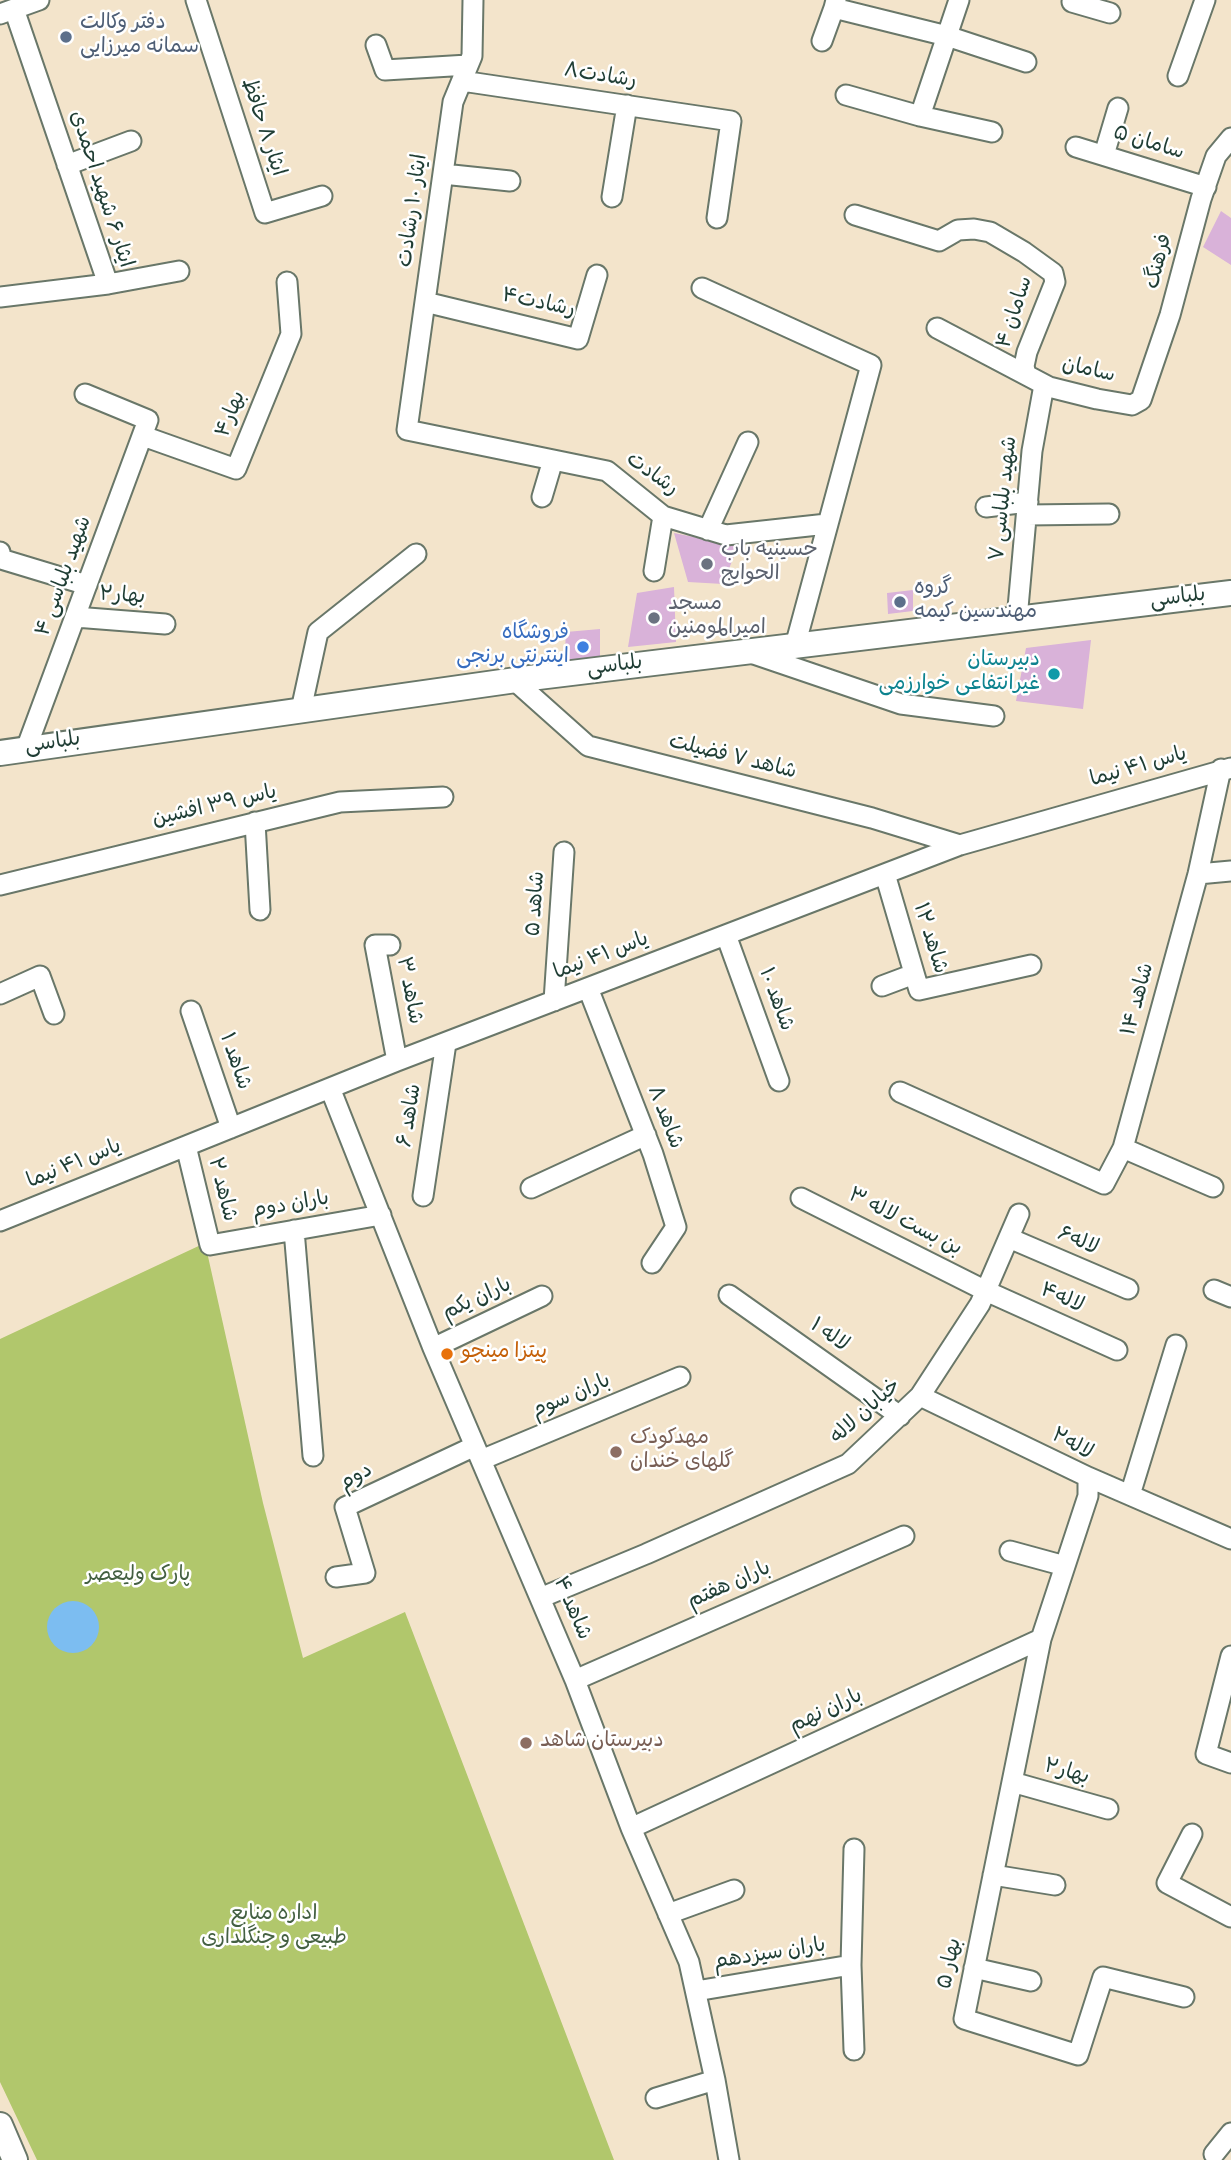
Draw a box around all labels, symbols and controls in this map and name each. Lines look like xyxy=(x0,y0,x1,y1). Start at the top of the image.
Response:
place label: دفتر وکالت سمانه میرزایی xyxy=(80,12,199,62)
marker: دفتر وکالت سمانه میرزایی xyxy=(58,29,74,45)
street label: رشادت۸ xyxy=(562,60,638,96)
street label: ایثار ۸ حافظ xyxy=(233,76,289,180)
street label: ایثار ۶ شهید احمدی xyxy=(62,108,136,272)
street label: سامان ۵ xyxy=(1109,122,1187,168)
street label: ایثار ۱۰ رشادت xyxy=(395,153,435,269)
street label: فرهنگ xyxy=(1142,232,1180,292)
street label: سامان ۴ xyxy=(994,274,1040,352)
street label: رشادت۴ xyxy=(499,285,577,325)
street label: سامان xyxy=(1059,354,1117,390)
street label: بهار۴ xyxy=(212,388,254,442)
street label: شهید بلباسی ۷ xyxy=(987,435,1025,563)
street label: رشادت xyxy=(620,449,682,503)
street label: شهید بلباسی ۴ xyxy=(33,513,99,641)
place label: حسینیه باب الحوایج xyxy=(721,539,818,589)
marker: حسینیه باب الحوایج xyxy=(699,556,715,572)
place label: گروه مهندسین کیمه xyxy=(914,577,1037,627)
street label: بهار۲ xyxy=(98,584,146,612)
street label: بلباسی xyxy=(1149,584,1207,616)
place label: مسجد امیرالمومنین xyxy=(668,593,766,643)
marker: گروه مهندسین کیمه xyxy=(892,594,908,610)
marker: مسجد امیرالمومنین xyxy=(646,610,662,626)
place label: فروشگاه اینترنتی برنجی xyxy=(456,622,569,672)
marker: فروشگاه اینترنتی برنجی xyxy=(575,639,591,655)
place label: دبیرستان غیرانتفاعی خوارزمی xyxy=(879,649,1040,699)
street label: بلباسی xyxy=(586,652,644,684)
marker: دبیرستان غیرانتفاعی خوارزمی xyxy=(1046,666,1062,682)
street label: بلباسی xyxy=(24,729,82,761)
street label: شاهد ۷ فضیلت xyxy=(666,731,798,787)
street label: یاس ۴۱ نیما xyxy=(1088,743,1190,795)
street label: یاس ۳۹ افشین xyxy=(150,781,280,835)
street label: شاهد ۵ xyxy=(523,870,553,938)
street label: شاهد ۱۲ xyxy=(905,901,951,977)
street label: یاس ۴۱ نیما xyxy=(551,928,653,988)
street label: شاهد ۳ xyxy=(388,955,426,1027)
street label: شاهد ۱۴ xyxy=(1118,961,1162,1039)
street label: شاهد ۱۰ xyxy=(751,965,797,1035)
street label: شاهد ۱ xyxy=(212,1030,254,1094)
street label: شاهد ۶ xyxy=(395,1083,429,1149)
street label: شاهد ۸ xyxy=(639,1083,687,1153)
street label: یاس ۴۱ نیما xyxy=(24,1136,126,1196)
street label: شاهد ۲ xyxy=(200,1155,240,1225)
street label: بن بست لاله ۳ xyxy=(843,1185,965,1263)
street label: باران دوم xyxy=(251,1188,331,1226)
street label: لاله۶ xyxy=(1053,1223,1101,1263)
street label: باران یکم xyxy=(440,1274,516,1328)
street label: لاله۴ xyxy=(1035,1279,1087,1321)
street label: لاله ۱ xyxy=(804,1315,852,1359)
place label: پیتزا مینچو xyxy=(461,1341,547,1367)
marker: پیتزا مینچو xyxy=(439,1346,455,1362)
street label: باران سوم xyxy=(529,1370,615,1426)
street label: خیابان لاله xyxy=(827,1375,907,1451)
street label: لاله۲ xyxy=(1046,1424,1096,1468)
place label: مهدکودک گلهای خندان xyxy=(630,1427,734,1477)
marker: مهدکودک گلهای خندان xyxy=(608,1444,624,1460)
street label: دوم xyxy=(336,1459,378,1499)
street label: باران هفتم xyxy=(685,1558,775,1616)
park label: پارک ولیعصر xyxy=(86,1564,190,1590)
street label: شاهد ۴ xyxy=(545,1573,595,1645)
street label: باران نهم xyxy=(787,1685,867,1741)
place label: دبیرستان شاهد xyxy=(540,1730,664,1756)
marker: دبیرستان شاهد xyxy=(518,1735,534,1751)
street label: بهار۲ xyxy=(1040,1756,1092,1792)
park label: اداره منابع طبیعی و جنگلداری xyxy=(201,1903,347,1953)
street label: باران سیزدهم xyxy=(712,1935,828,1977)
street label: بهار ۵ xyxy=(934,1936,970,1992)

